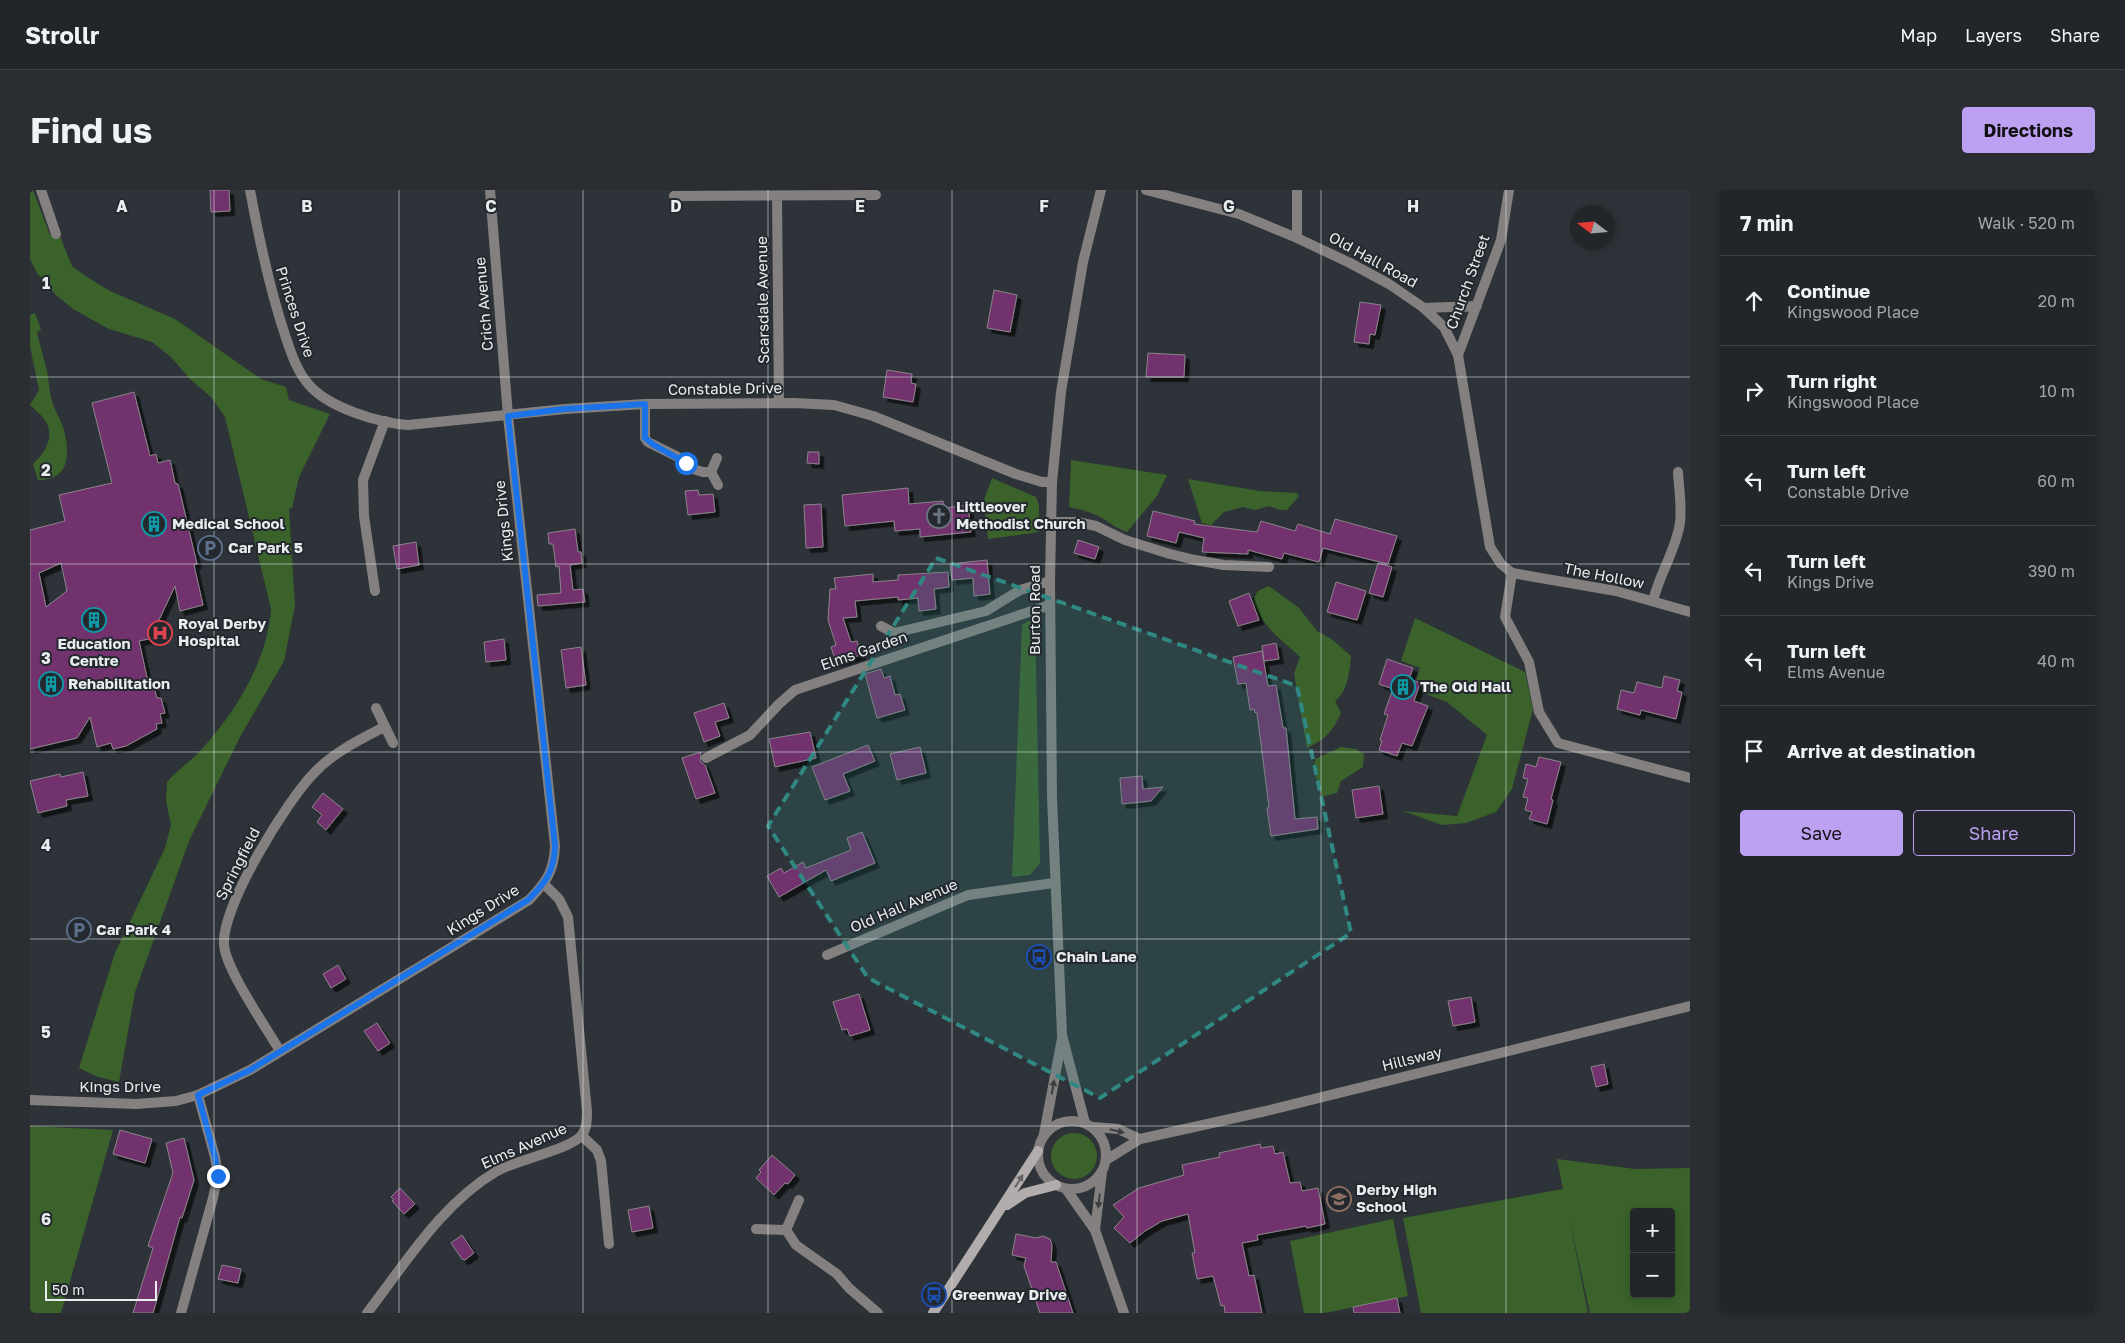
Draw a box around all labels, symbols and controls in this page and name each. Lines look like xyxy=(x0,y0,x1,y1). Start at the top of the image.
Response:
text: Strollr xyxy=(25,20,99,49)
text: Map xyxy=(1900,24,1937,46)
text: Layers xyxy=(1965,24,2022,46)
text: Share xyxy=(2050,24,2100,46)
button: Directions xyxy=(1962,107,2095,153)
text: Find us xyxy=(30,109,152,151)
text: A xyxy=(116,196,128,216)
text: B xyxy=(301,196,313,216)
text: C xyxy=(485,196,497,216)
text: D xyxy=(670,196,682,216)
text: E xyxy=(855,196,865,216)
text: F xyxy=(1039,196,1049,216)
text: G xyxy=(1223,196,1235,216)
text: H xyxy=(1407,196,1419,216)
north arrow xyxy=(1570,205,1615,250)
text: 7 min xyxy=(1740,210,1794,236)
text: Walk · 520 m xyxy=(1978,213,2075,233)
street label: Old Hall Road xyxy=(1326,227,1421,291)
street label: Church Street xyxy=(1442,232,1493,332)
street label: Scarsdale Avenue xyxy=(752,236,772,364)
street label: Crich Avenue xyxy=(470,256,496,352)
street label: Princes Drive xyxy=(273,264,319,360)
text: 1 xyxy=(42,273,50,293)
text: Continue xyxy=(1787,279,1870,302)
icon: ahead xyxy=(1740,287,1768,315)
text: 20 m xyxy=(2038,291,2075,311)
text: Kingswood Place xyxy=(1787,302,1919,322)
text: Turn right xyxy=(1787,369,1877,392)
icon: right xyxy=(1740,377,1768,405)
street label: Constable Drive xyxy=(668,378,783,398)
text: 10 m xyxy=(2039,381,2075,401)
text: Kingswood Place xyxy=(1787,392,1919,412)
route start xyxy=(675,452,698,475)
text: Turn left xyxy=(1787,459,1866,482)
text: 2 xyxy=(41,460,51,480)
icon: left xyxy=(1740,467,1768,495)
text: 60 m xyxy=(2037,471,2075,491)
street label: Kings Drive xyxy=(490,479,516,563)
text: Constable Drive xyxy=(1787,482,1909,502)
place label: Littleover Methodist Church xyxy=(956,497,1086,532)
church icon: Littleover Methodist Church xyxy=(926,503,952,529)
building icon: Medical School xyxy=(141,511,167,537)
place label: Medical School xyxy=(172,514,284,532)
parking icon: Car Park 5 xyxy=(197,535,223,561)
place label: Car Park 5 xyxy=(228,538,303,556)
text: Turn left xyxy=(1787,549,1866,572)
icon: left xyxy=(1740,557,1768,585)
street label: The Hollow xyxy=(1562,558,1646,592)
text: 390 m xyxy=(2028,561,2075,581)
street label: Burton Road xyxy=(1025,565,1043,655)
text: Kings Drive xyxy=(1787,572,1874,592)
building icon: Education Centre xyxy=(81,607,107,633)
place label: Royal Derby Hospital xyxy=(178,614,266,649)
hospital icon: Royal Derby Hospital xyxy=(147,620,173,646)
street label: Elms Garden xyxy=(818,627,910,673)
place label: Education Centre xyxy=(58,634,130,669)
text: Turn left xyxy=(1787,639,1866,662)
icon: left xyxy=(1740,647,1768,675)
text: 3 xyxy=(41,648,51,668)
text: 40 m xyxy=(2037,651,2075,671)
text: Elms Avenue xyxy=(1787,662,1885,682)
building icon: Rehabilitation xyxy=(38,671,64,697)
place label: Rehabilitation xyxy=(68,674,170,692)
building icon: The Old Hall xyxy=(1390,674,1416,700)
place label: The Old Hall xyxy=(1420,677,1511,695)
icon: arrive xyxy=(1740,737,1768,765)
text: Arrive at destination xyxy=(1787,739,1975,762)
button: Save xyxy=(1740,810,1903,856)
button: Share xyxy=(1913,810,2075,856)
street label: Springfield xyxy=(211,824,263,903)
text: 4 xyxy=(41,835,51,855)
street label: Old Hall Avenue xyxy=(847,874,960,936)
street label: Kings Drive xyxy=(443,880,522,938)
parking icon: Car Park 4 xyxy=(66,917,92,943)
place label: Car Park 4 xyxy=(96,920,171,938)
bus stop icon: Chain Lane xyxy=(1026,944,1052,970)
place label: Chain Lane xyxy=(1056,947,1137,965)
text: 5 xyxy=(41,1022,51,1042)
street label: Hillsway xyxy=(1380,1042,1444,1074)
street label: Kings Drive xyxy=(79,1077,161,1095)
one-way arrow xyxy=(1050,1078,1058,1094)
street label: Elms Avenue xyxy=(478,1118,569,1172)
one-way arrow xyxy=(1110,1127,1125,1135)
route end xyxy=(207,1165,230,1188)
one-way arrow xyxy=(1015,1174,1024,1188)
place label: Derby High School xyxy=(1356,1180,1437,1215)
school or university icon: Derby High School xyxy=(1326,1186,1352,1212)
one-way arrow xyxy=(1095,1193,1103,1209)
map controls xyxy=(1630,1208,1675,1298)
button: + xyxy=(1630,1208,1675,1253)
text: 6 xyxy=(41,1209,51,1229)
button: − xyxy=(1630,1253,1675,1298)
scale bar xyxy=(45,1278,158,1301)
text: 50 m xyxy=(52,1281,85,1298)
bus stop icon: Greenway Drive xyxy=(921,1282,947,1308)
place label: Greenway Drive xyxy=(952,1285,1067,1303)

